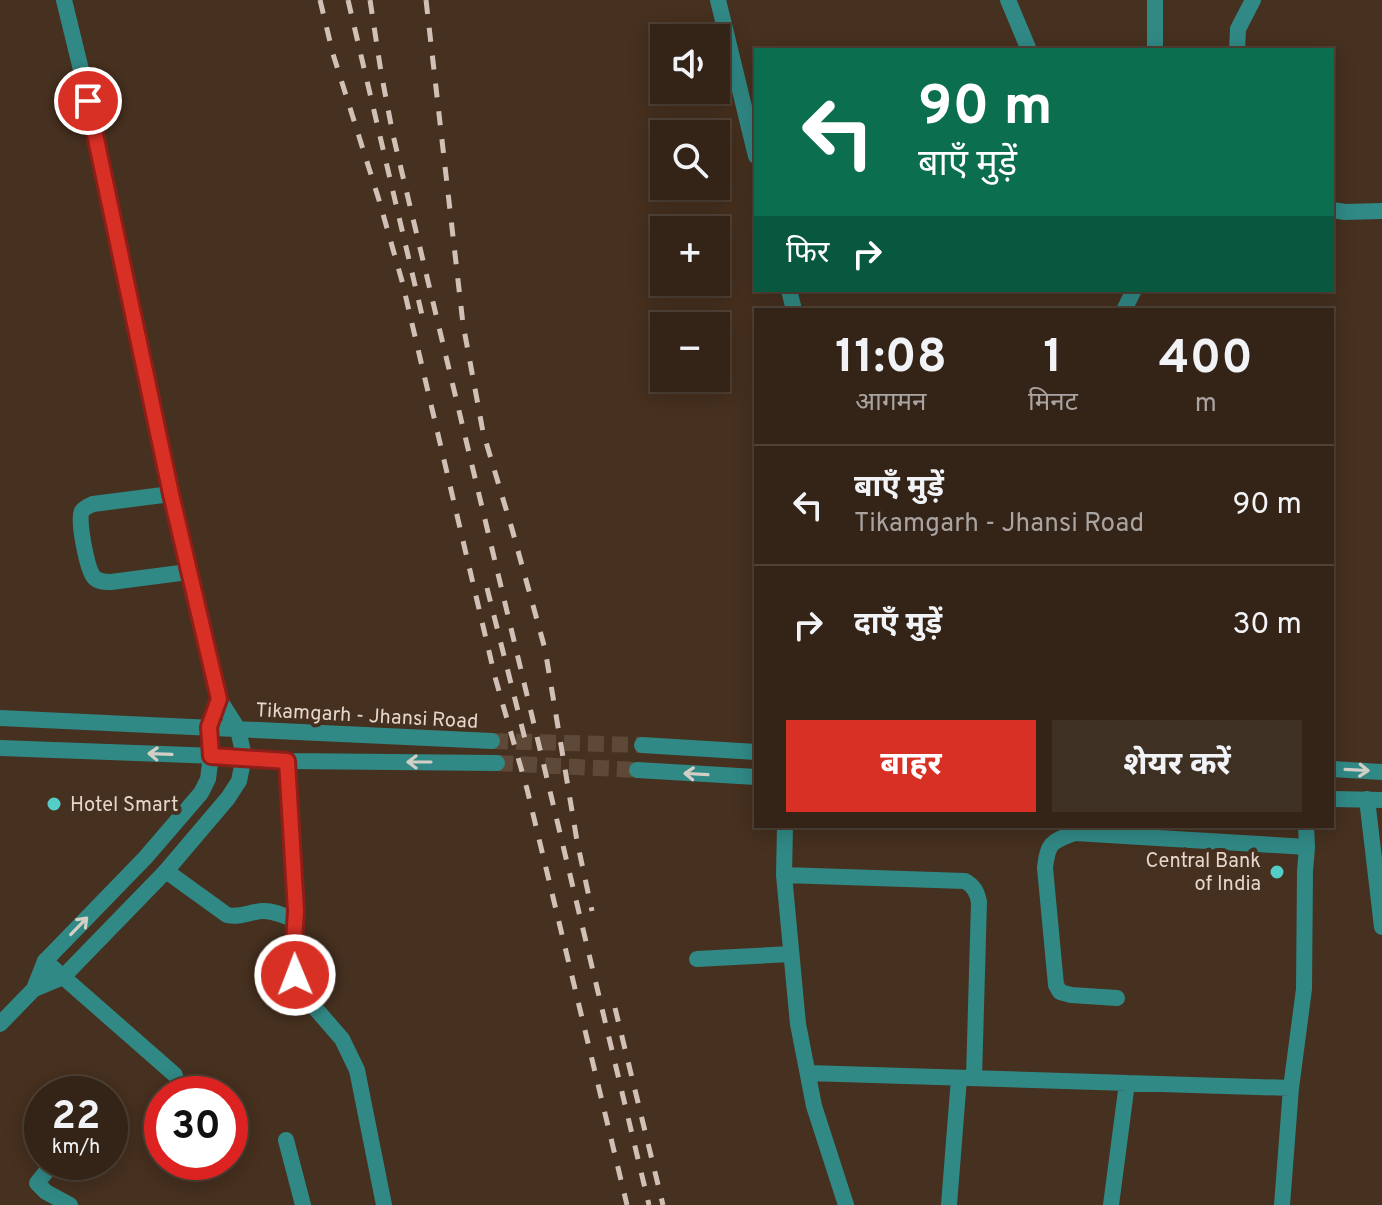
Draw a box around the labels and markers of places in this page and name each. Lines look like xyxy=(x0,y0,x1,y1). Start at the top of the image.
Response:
pin xyxy=(54,67,122,135)
place label: Hotel Smart xyxy=(70,793,179,819)
marker: Hotel Smart xyxy=(45,795,63,813)
place label: Central Bank of India xyxy=(1145,849,1261,898)
marker: Central Bank of India xyxy=(1268,863,1286,881)

